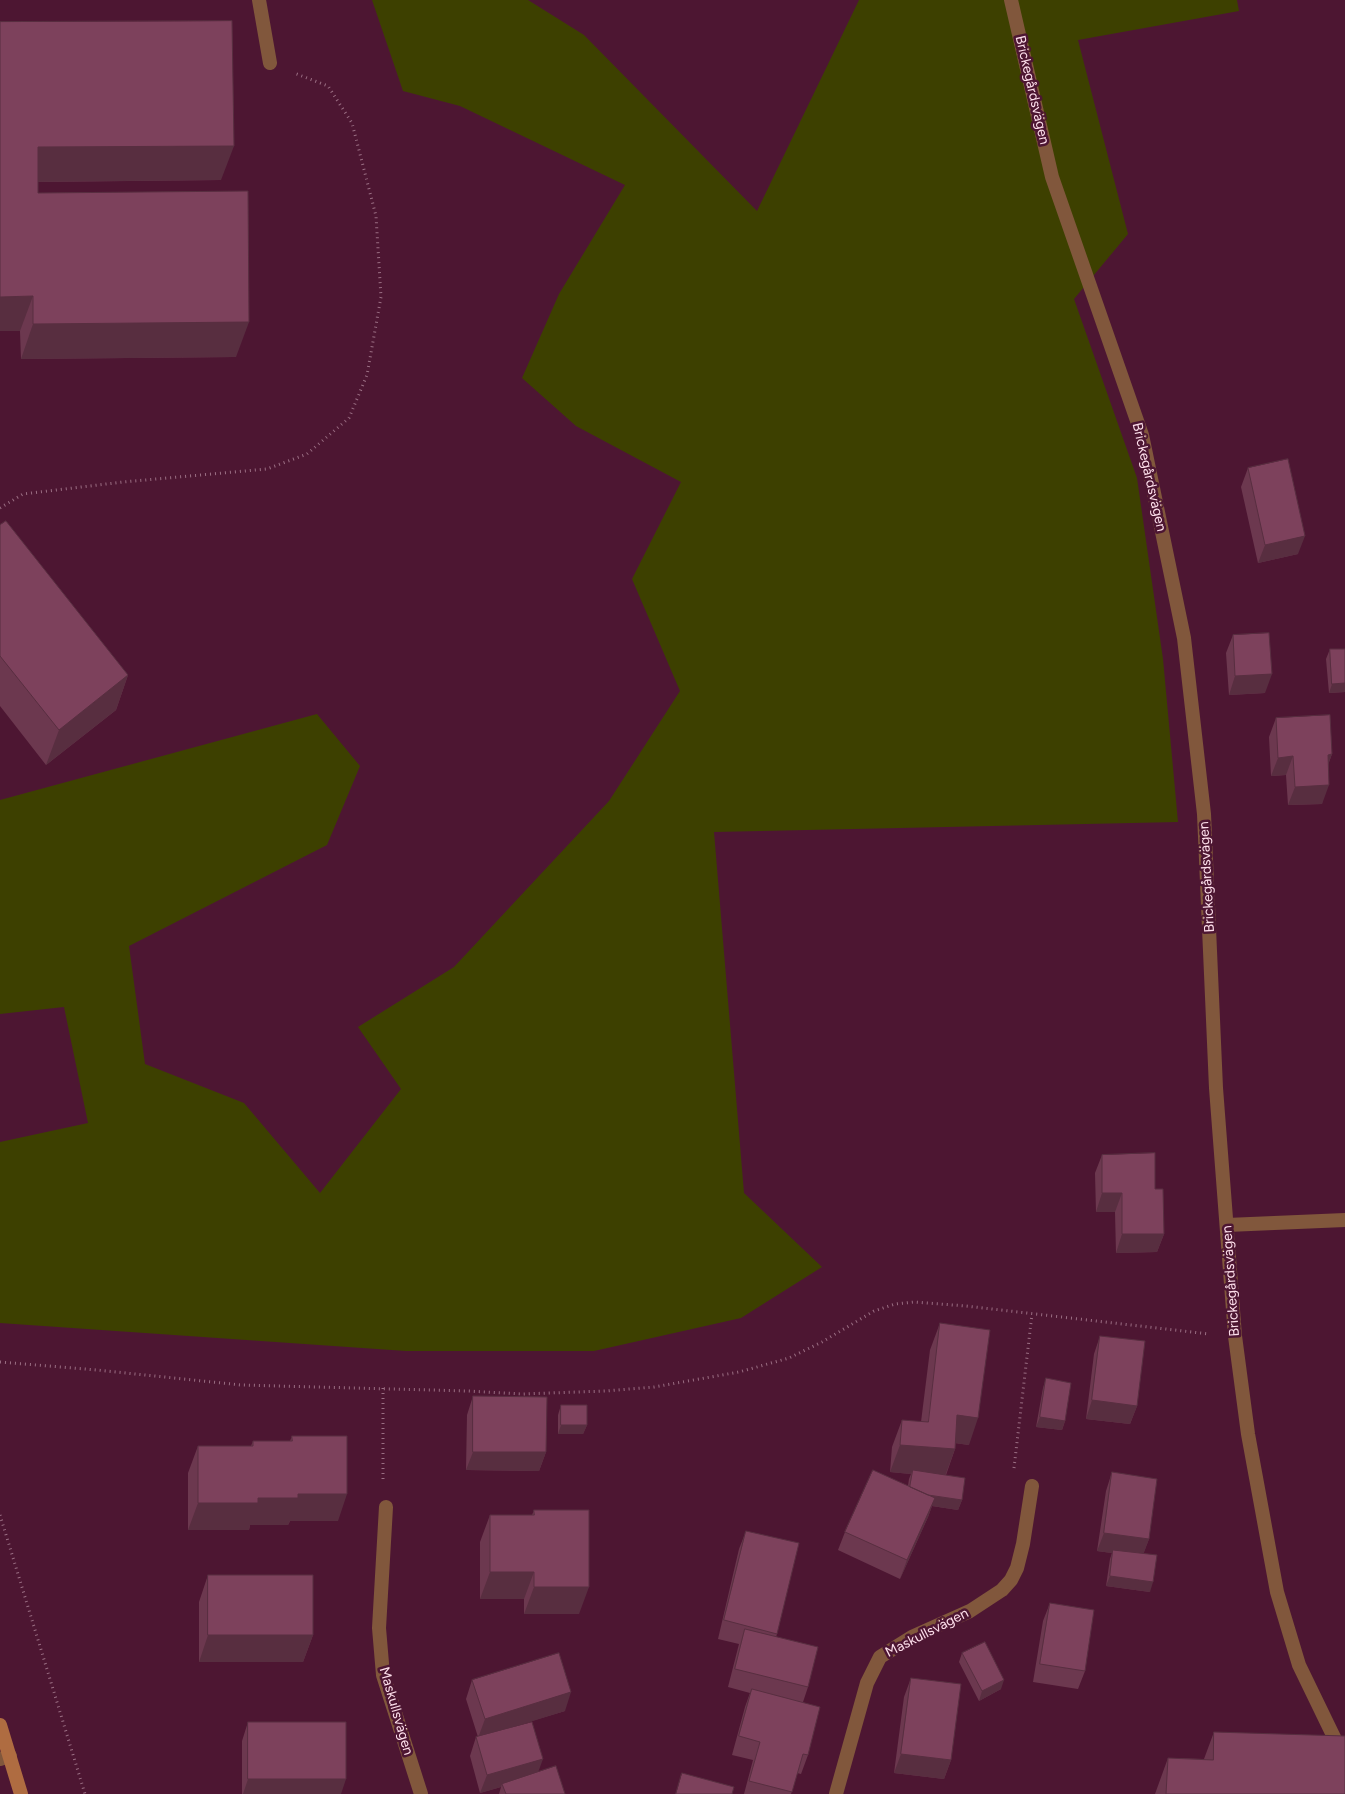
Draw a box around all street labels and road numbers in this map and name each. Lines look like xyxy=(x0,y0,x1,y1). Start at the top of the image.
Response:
street label: Brickegårdsvägen xyxy=(1011,34,1053,146)
street label: Brickegårdsvägen xyxy=(1128,421,1170,533)
street label: Brickegårdsvägen xyxy=(1196,821,1218,933)
street label: Brickegårdsvägen xyxy=(1219,1225,1243,1337)
street label: Maskullsvägen xyxy=(883,1605,971,1661)
street label: Maskullsvägen xyxy=(375,1665,417,1757)

